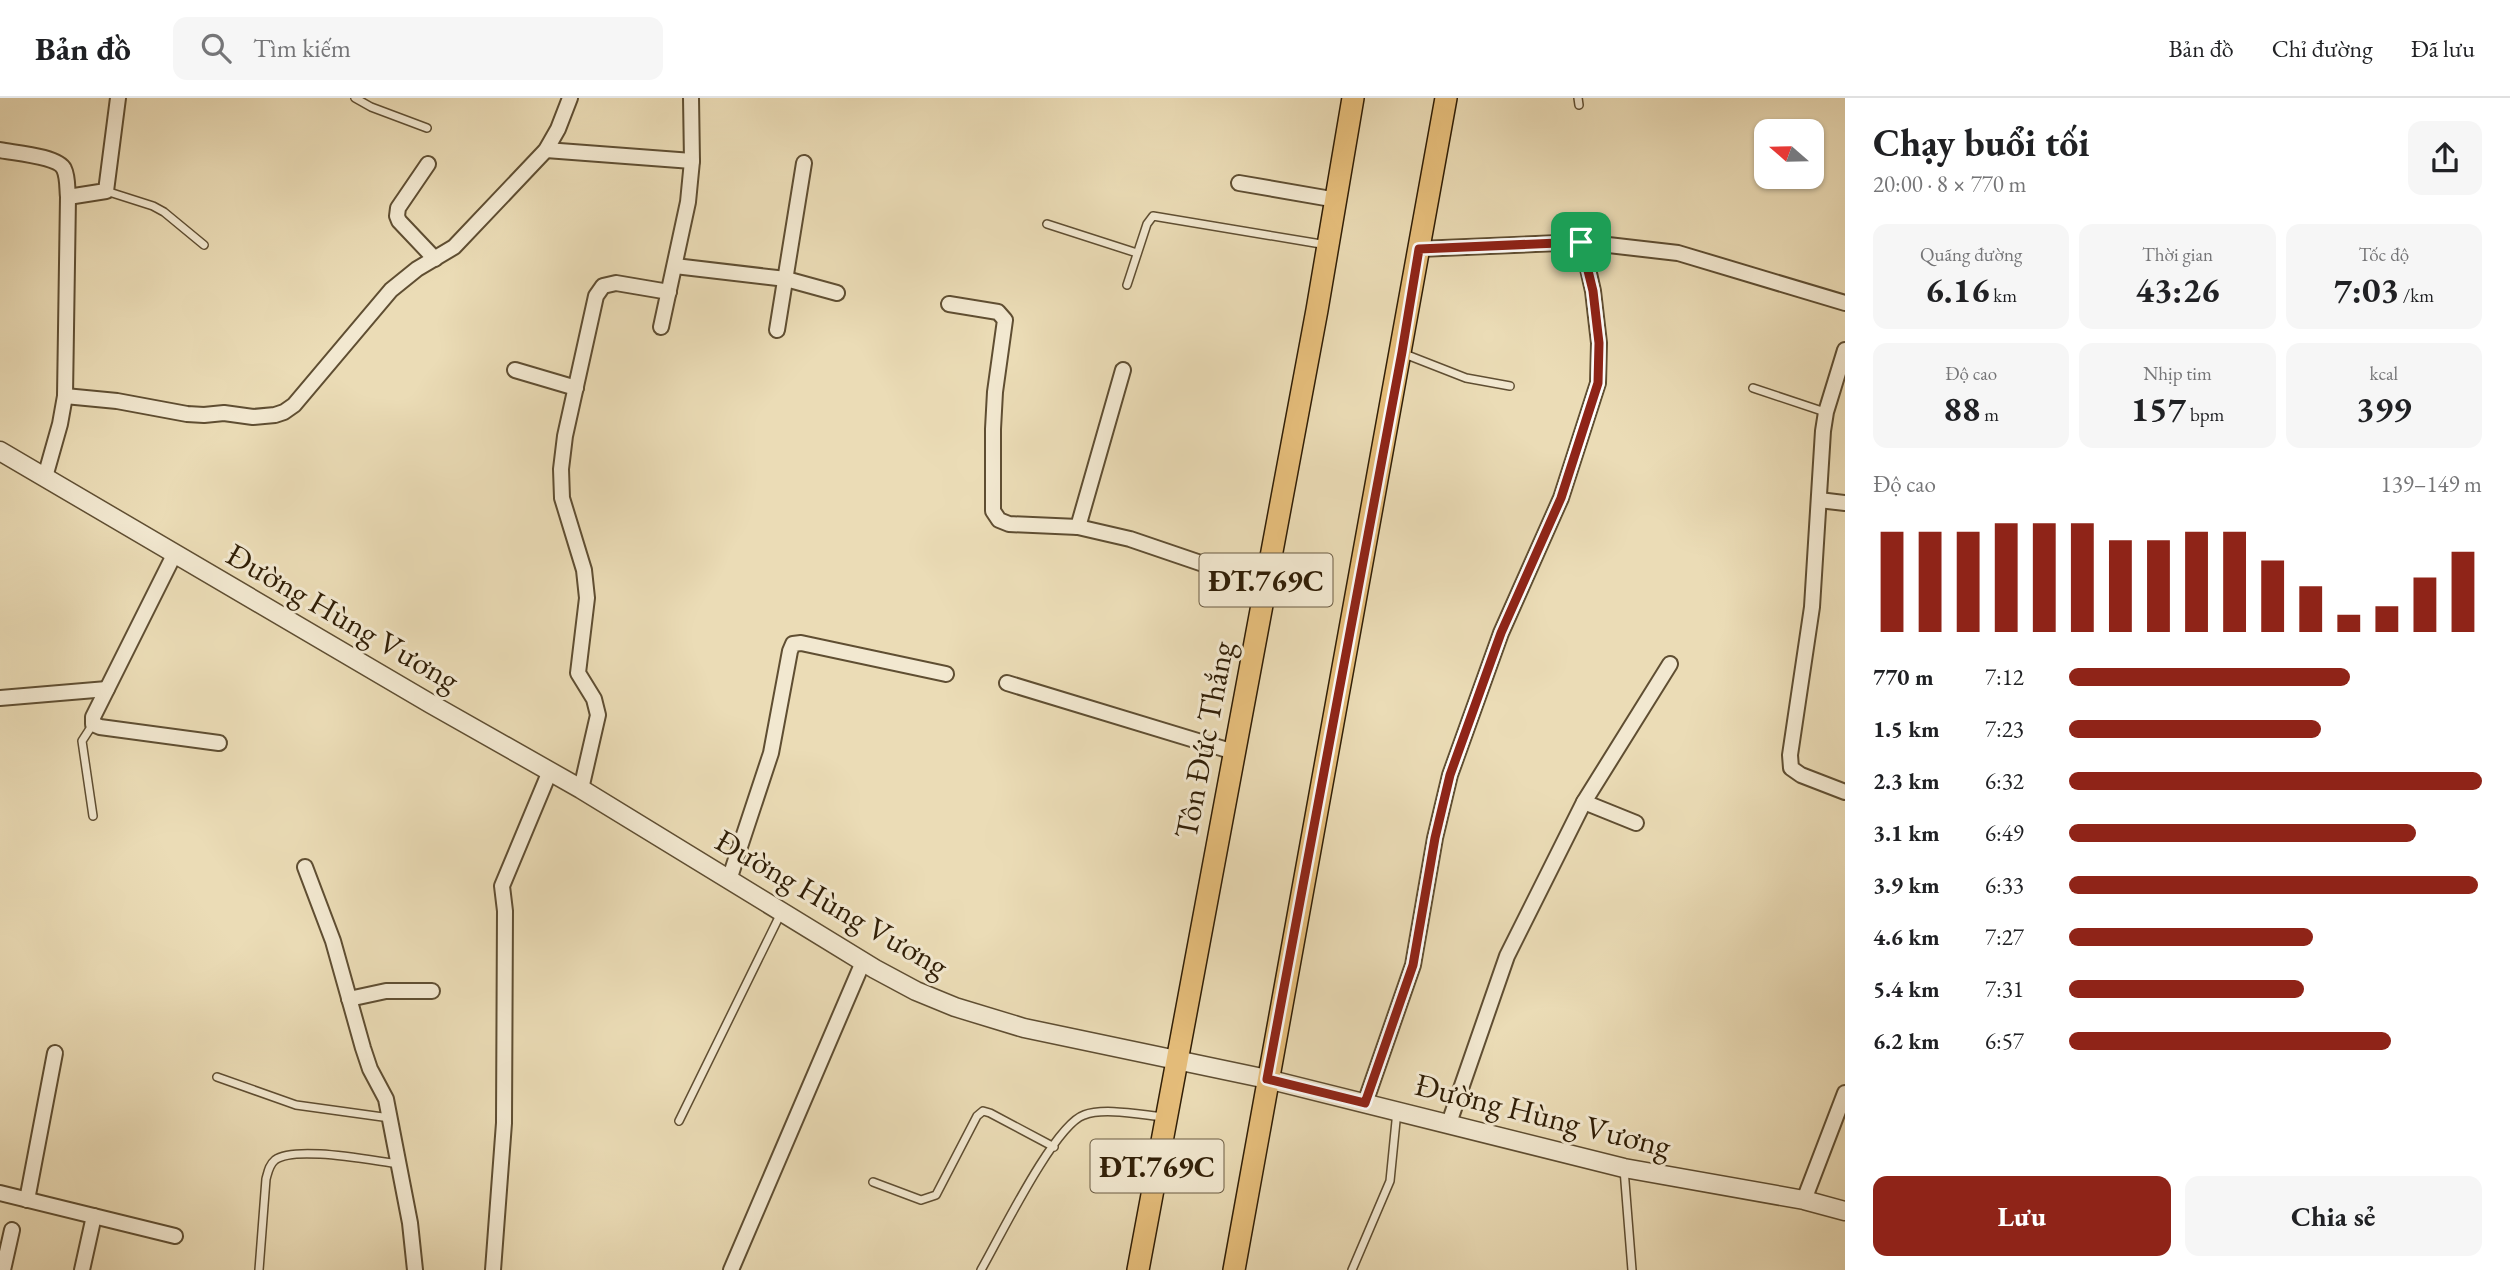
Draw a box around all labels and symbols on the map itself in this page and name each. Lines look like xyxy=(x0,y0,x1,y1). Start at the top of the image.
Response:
north arrow xyxy=(1754,119,1824,189)
pin xyxy=(1551,212,1611,272)
street label: Đường Hùng Vương xyxy=(219,533,468,701)
road number: ĐT.769C xyxy=(1200,554,1332,607)
street label: Tôn Đức Thắng xyxy=(1164,637,1244,842)
street label: Đường Hùng Vương xyxy=(708,819,957,987)
street label: Đường Hùng Vương xyxy=(1411,1063,1676,1167)
road number: ĐT.769C xyxy=(1090,1140,1224,1192)

